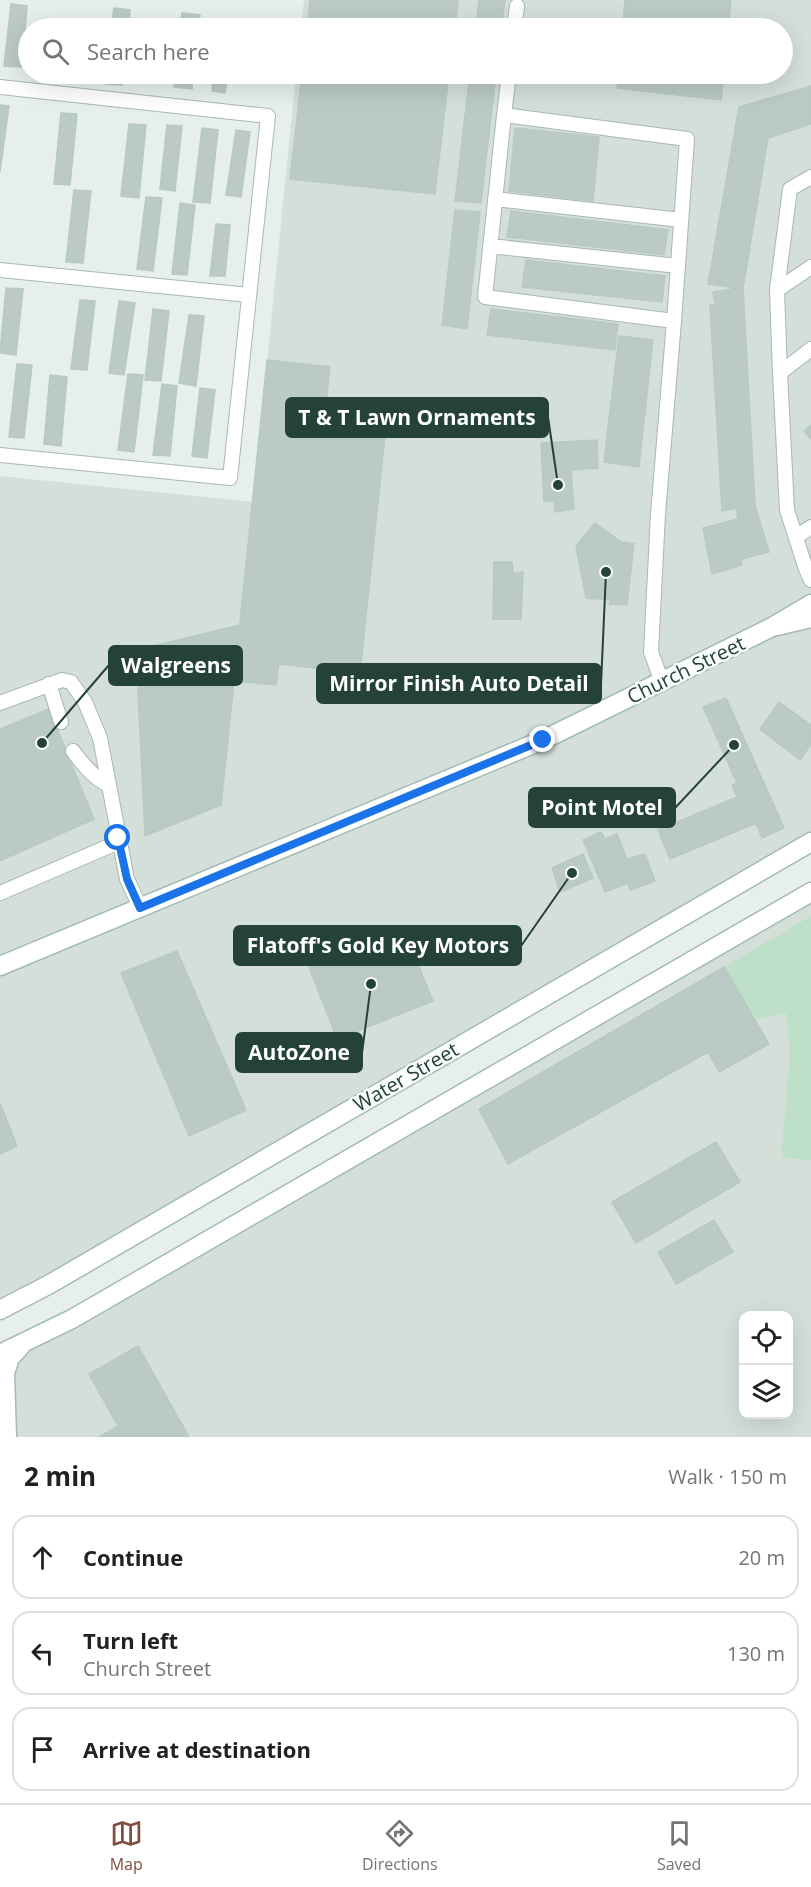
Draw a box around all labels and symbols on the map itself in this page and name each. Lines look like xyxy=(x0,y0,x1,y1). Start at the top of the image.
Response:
callout: T & T Lawn Ornaments xyxy=(286,398,548,437)
text: T & T Lawn Ornaments xyxy=(298,403,536,431)
street label: Church Street xyxy=(622,629,749,710)
callout: Walgreens xyxy=(109,646,242,685)
text: Walgreens xyxy=(121,651,231,679)
callout: Mirror Finish Auto Detail xyxy=(317,664,601,703)
text: Mirror Finish Auto Detail xyxy=(329,669,589,697)
route end xyxy=(529,726,555,752)
callout: Point Motel xyxy=(529,788,675,827)
text: Point Motel xyxy=(541,793,663,821)
route start xyxy=(104,824,130,850)
callout: Flatoff's Gold Key Motors xyxy=(234,926,521,965)
text: Flatoff's Gold Key Motors xyxy=(247,931,509,959)
callout: AutoZone xyxy=(236,1033,362,1072)
street label: Water Street xyxy=(348,1036,463,1118)
text: AutoZone xyxy=(248,1038,350,1066)

